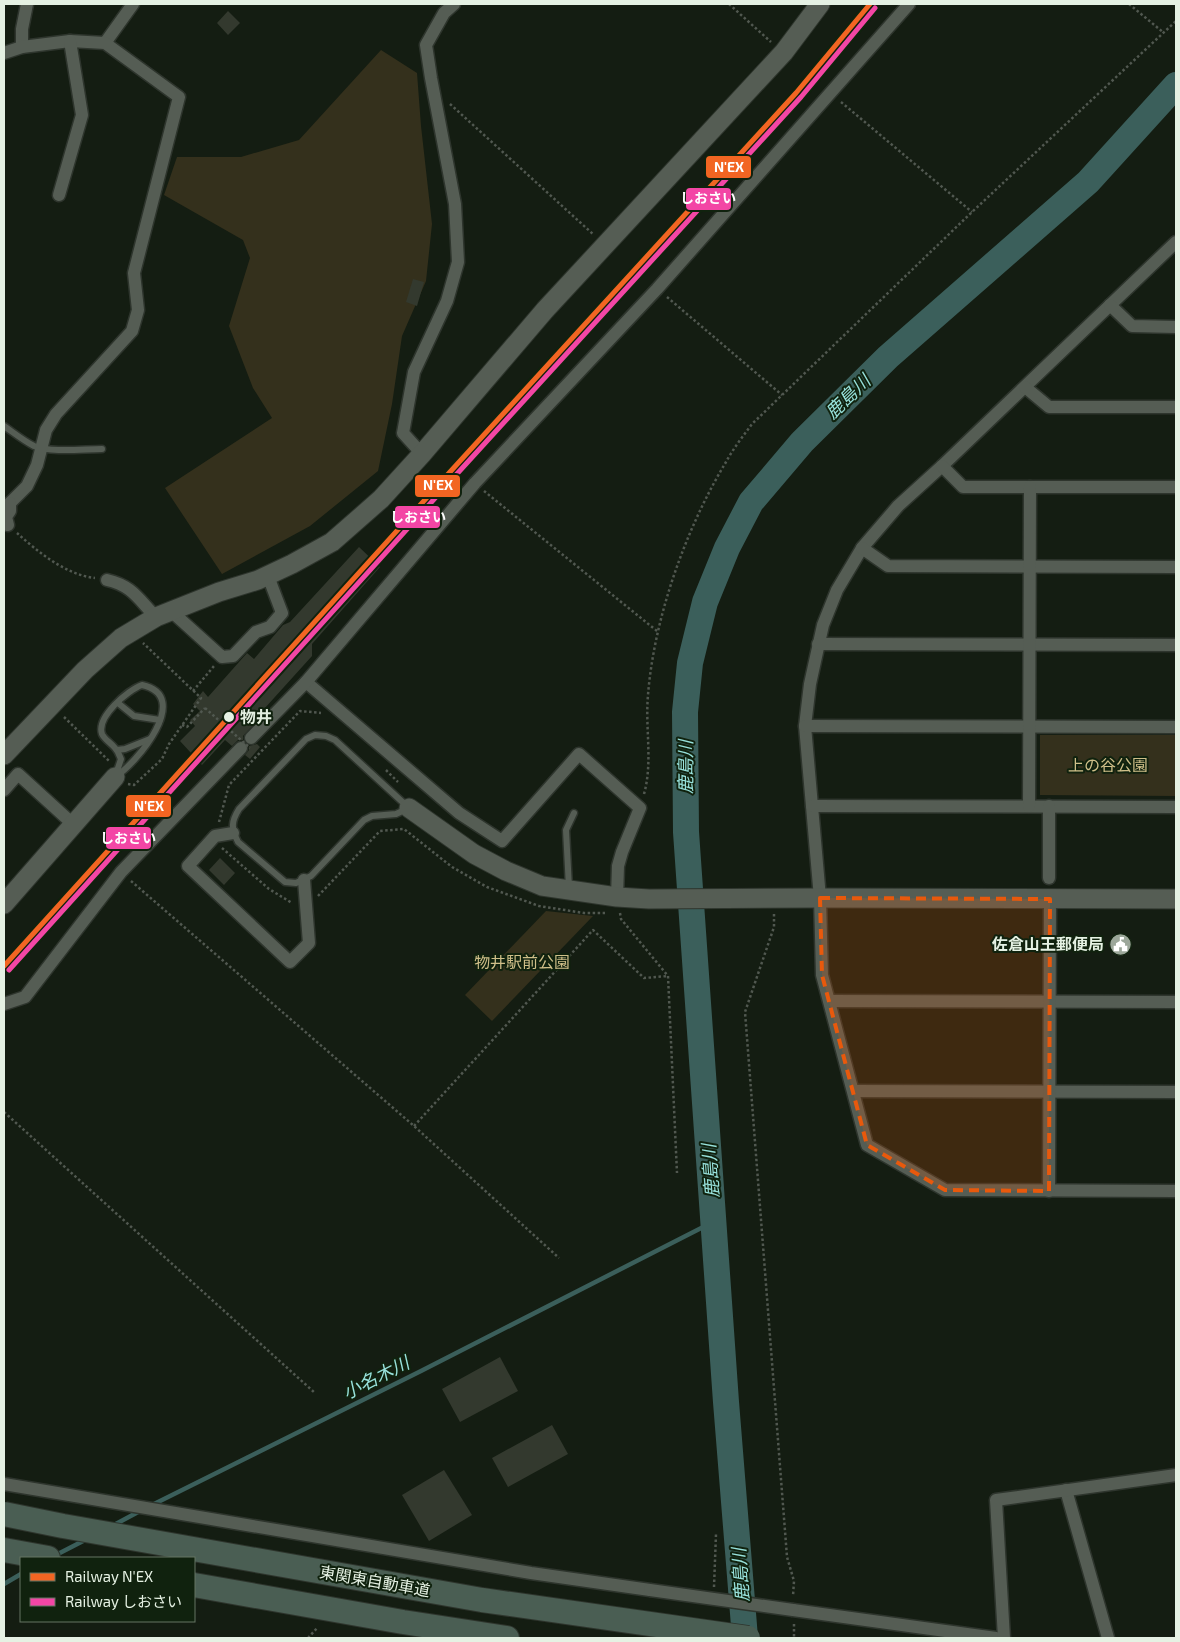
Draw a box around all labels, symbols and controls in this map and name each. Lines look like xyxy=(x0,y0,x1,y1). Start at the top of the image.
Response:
line badge: N'EX xyxy=(705,155,752,179)
text: N'EX xyxy=(714,158,744,175)
line badge: しおさい xyxy=(685,187,732,211)
text: しおさい xyxy=(680,189,736,206)
water label: 鹿島川 xyxy=(820,368,876,423)
line badge: N'EX xyxy=(414,474,461,498)
text: N'EX xyxy=(423,476,453,493)
line badge: しおさい xyxy=(394,505,441,529)
text: しおさい xyxy=(390,508,446,525)
place label: 物井 xyxy=(240,707,272,726)
marker: 物井 xyxy=(222,710,236,724)
water label: 鹿島川 xyxy=(674,738,696,794)
park label: 上の谷公園 xyxy=(1068,755,1148,774)
line badge: N'EX xyxy=(125,794,172,818)
text: N'EX xyxy=(134,797,164,814)
line badge: しおさい xyxy=(105,826,152,850)
text: しおさい xyxy=(100,829,156,846)
public building icon: 佐倉山王郵便局 xyxy=(1108,932,1132,956)
place label: 佐倉山王郵便局 xyxy=(991,934,1104,953)
park label: 物井駅前公園 xyxy=(474,952,570,971)
water label: 鹿島川 xyxy=(697,1141,723,1199)
water label: 小名木川 xyxy=(338,1350,414,1403)
water label: 鹿島川 xyxy=(727,1545,753,1603)
legend xyxy=(20,1557,195,1622)
street label: 東関東自動車道 xyxy=(318,1561,432,1600)
text: Railway N'EX xyxy=(65,1567,153,1585)
text: Railway しおさい xyxy=(65,1592,182,1610)

